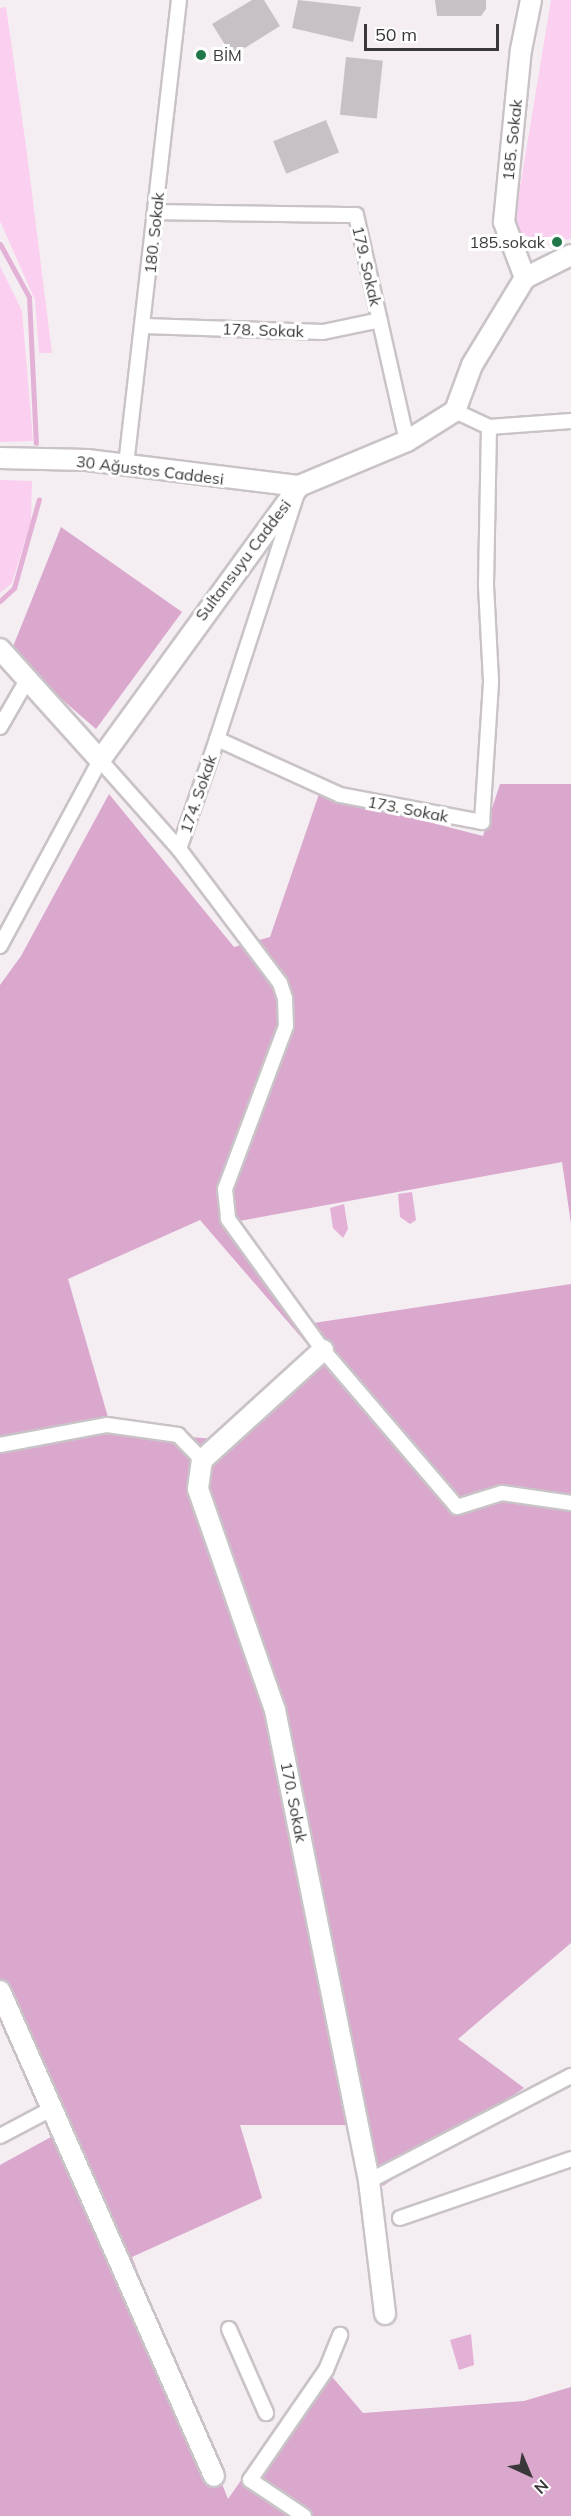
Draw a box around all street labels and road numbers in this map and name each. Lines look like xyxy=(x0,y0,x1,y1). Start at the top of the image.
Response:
street label: 185. Sokak xyxy=(498,98,526,182)
street label: 180. Sokak xyxy=(140,191,168,275)
street label: 179. Sokak xyxy=(348,224,386,308)
street label: 178. Sokak xyxy=(222,319,304,341)
street label: 30 Ağustos Caddesi xyxy=(75,451,225,489)
street label: Sultansuyu Caddesi xyxy=(191,496,295,624)
street label: 174. Sokak xyxy=(176,752,220,836)
street label: 173. Sokak xyxy=(366,792,450,826)
street label: 170. Sokak xyxy=(277,1760,311,1844)

